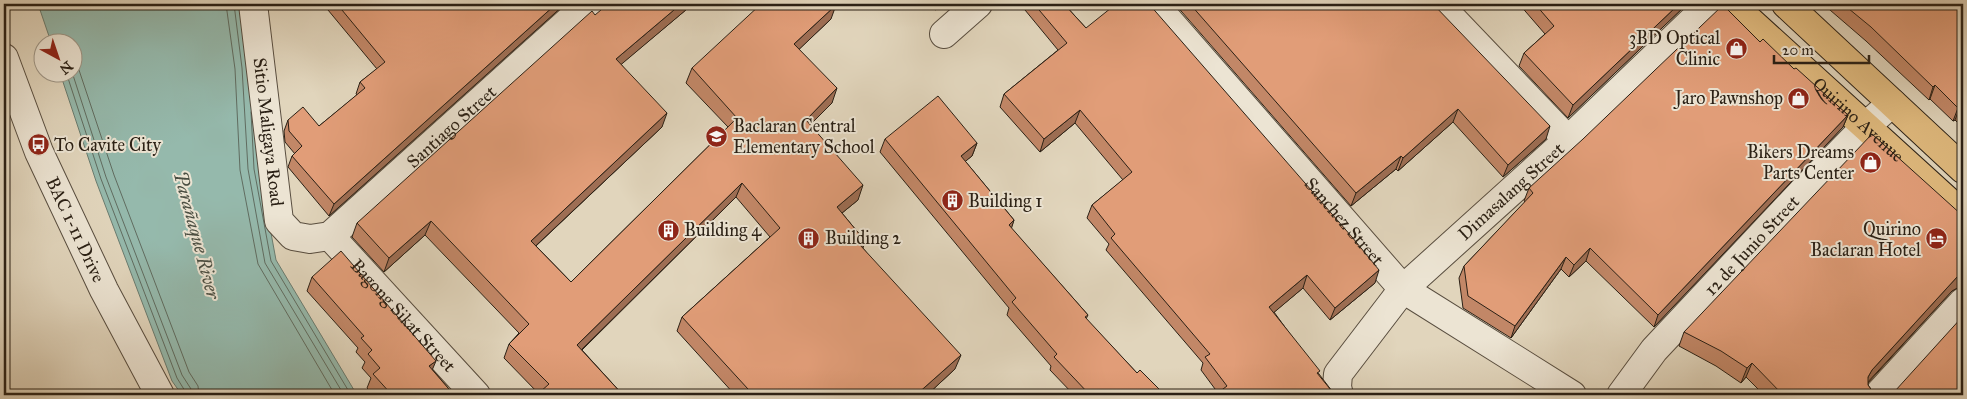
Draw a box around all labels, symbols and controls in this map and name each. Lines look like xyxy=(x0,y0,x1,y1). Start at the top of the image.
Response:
place label: 3BD Optical Clinic xyxy=(1629,27,1720,70)
north arrow xyxy=(32,32,82,82)
scale bar xyxy=(1774,32,1870,64)
shop icon: 3BD Optical Clinic xyxy=(1724,36,1748,60)
text: 20 m xyxy=(1782,41,1814,59)
street label: Sitio Maligaya Road xyxy=(249,56,288,208)
text: N xyxy=(56,57,76,78)
street label: Quirino Avenue xyxy=(1808,73,1909,167)
street label: Santiago Street xyxy=(402,80,501,173)
shop icon: Jaro Pawnshop xyxy=(1787,86,1811,110)
place label: Jaro Pawnshop xyxy=(1673,87,1783,110)
place label: Baclaran Central Elementary School xyxy=(733,115,875,158)
school or university icon: Baclaran Central Elementary School xyxy=(705,124,729,148)
bus stop icon: To Cavite City xyxy=(26,133,50,157)
place label: To Cavite City xyxy=(54,134,161,156)
street label: Dimasalang Street xyxy=(1454,137,1569,245)
place label: Bikers Dreams Parts Center xyxy=(1747,141,1854,184)
shop icon: Bikers Dreams Parts Center xyxy=(1858,150,1882,174)
water label: Parañaque River xyxy=(169,169,225,302)
street label: BAC 1-11 Drive xyxy=(41,173,110,286)
street label: Sanchez Street xyxy=(1300,173,1389,271)
building icon: Building 1 xyxy=(940,189,964,213)
place label: Building 1 xyxy=(968,190,1042,213)
street label: 12 de Junio Street xyxy=(1700,190,1805,300)
building icon: Building 4 xyxy=(656,218,680,242)
place label: Quirino Baclaran Hotel xyxy=(1810,218,1921,261)
place label: Building 4 xyxy=(684,219,762,242)
building icon: Building 2 xyxy=(797,226,821,250)
place label: Building 2 xyxy=(825,227,901,250)
hotel icon: Quirino Baclaran Hotel xyxy=(1925,227,1949,251)
street label: Bagong Sikat Street xyxy=(346,255,461,377)

